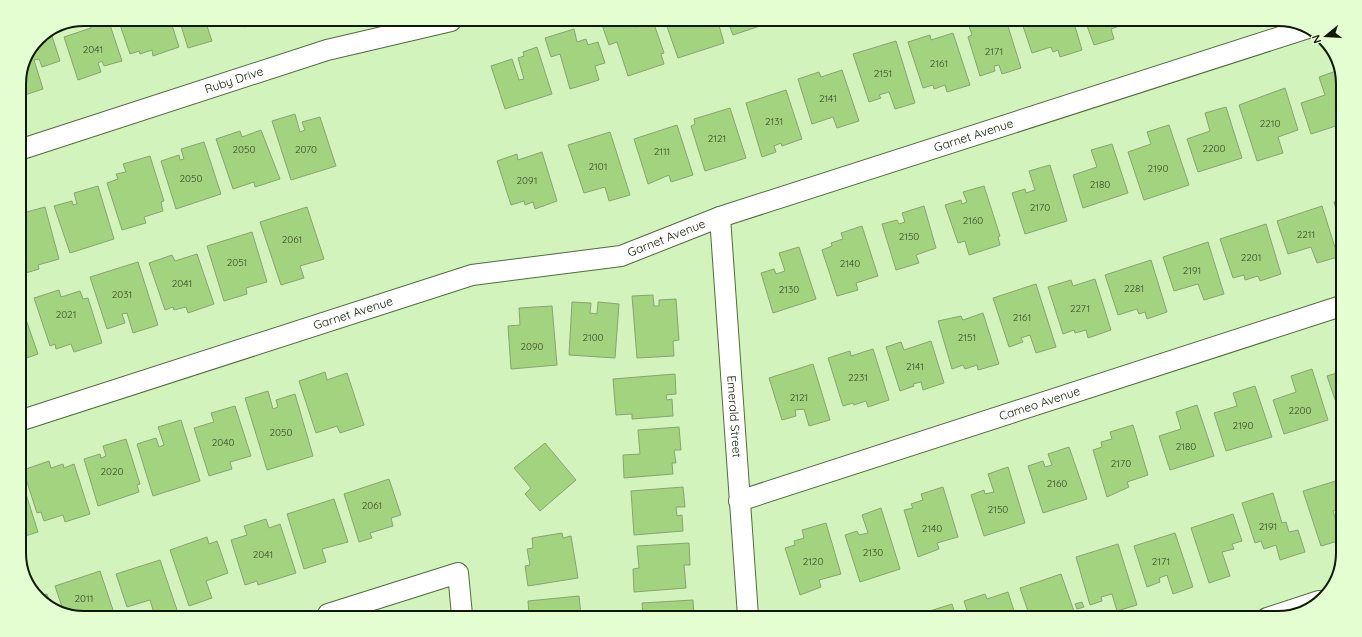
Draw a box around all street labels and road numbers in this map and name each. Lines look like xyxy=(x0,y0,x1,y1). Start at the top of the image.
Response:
street label: Ruby Drive xyxy=(202,63,265,96)
street label: Garnet Avenue xyxy=(932,115,1015,155)
street label: Garnet Avenue xyxy=(625,215,708,260)
street label: Garnet Avenue xyxy=(311,293,395,333)
street label: Emerald Street xyxy=(724,375,745,458)
street label: Cameo Avenue xyxy=(997,383,1082,423)

